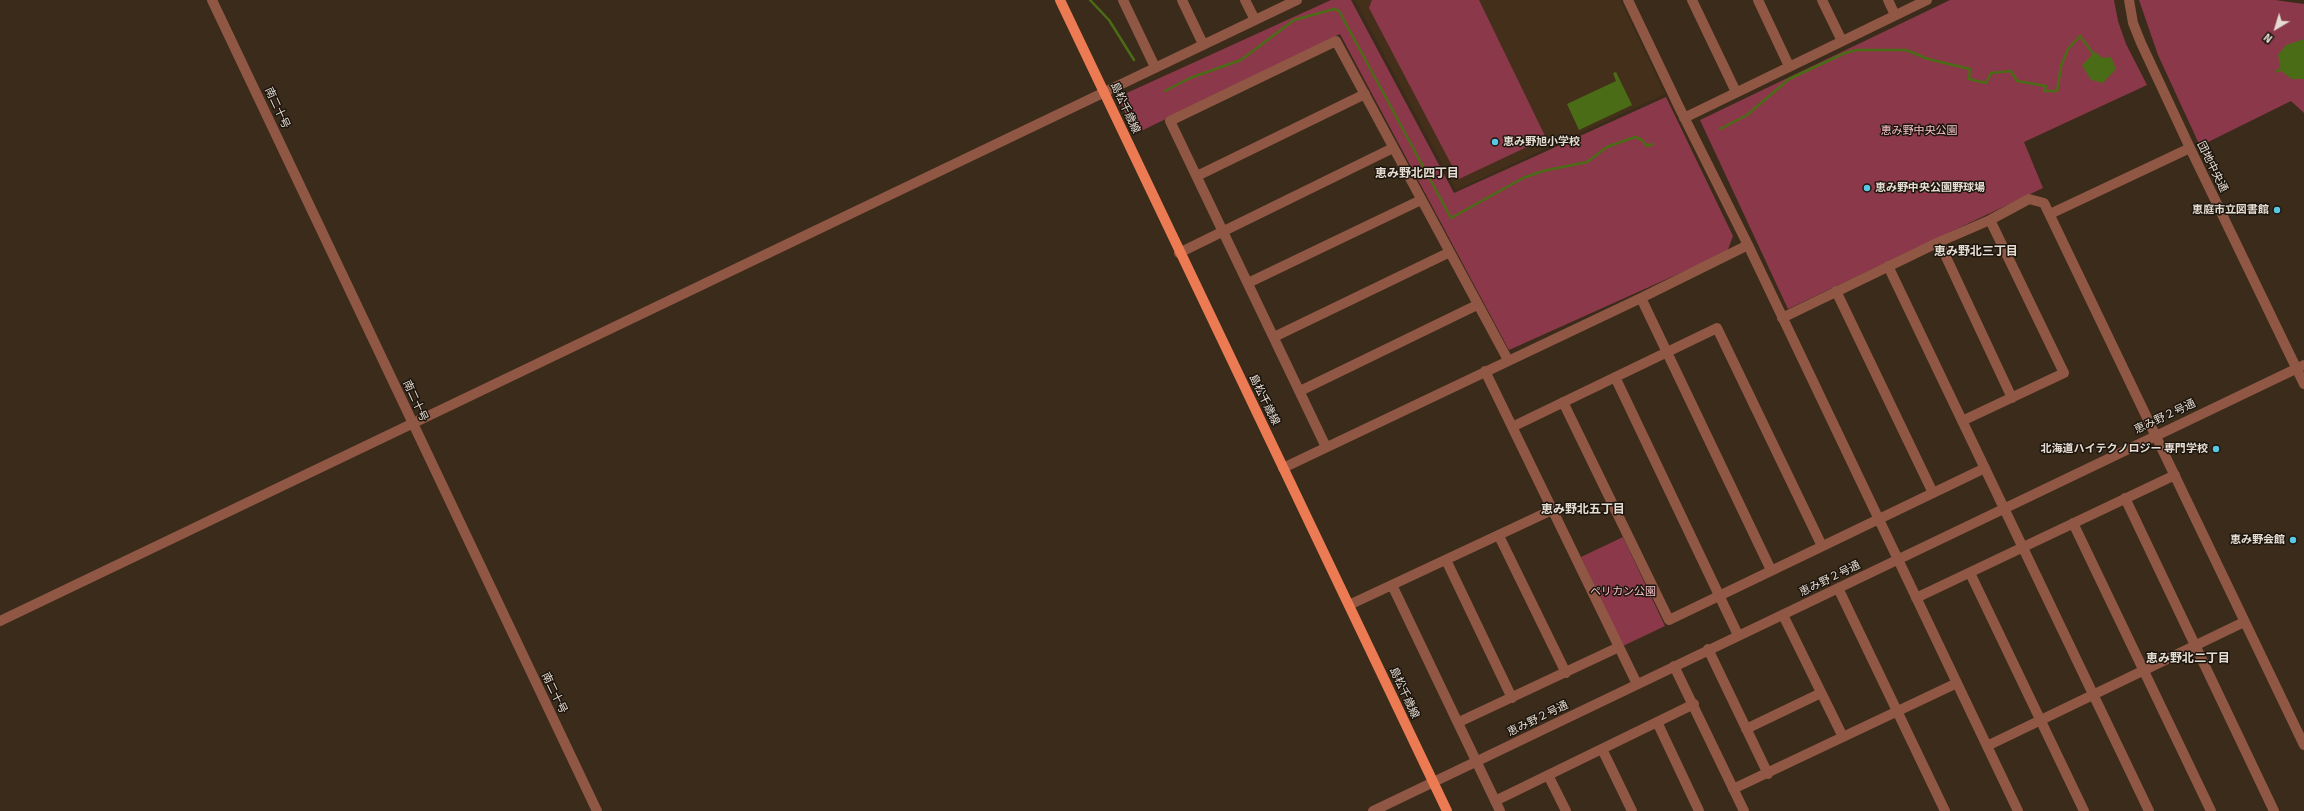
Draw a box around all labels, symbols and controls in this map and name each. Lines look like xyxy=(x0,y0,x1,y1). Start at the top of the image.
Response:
north arrow xyxy=(2256,8,2296,48)
text: N xyxy=(2261,30,2275,45)
street label: 島松千歳線 xyxy=(1107,80,1143,136)
street label: 南二十号 xyxy=(262,85,292,131)
park label: 恵み野中央公園 xyxy=(1881,124,1957,138)
place label: 恵み野旭小学校 xyxy=(1503,135,1580,149)
marker: 恵み野旭小学校 xyxy=(1490,137,1500,147)
street label: 団地中央通 xyxy=(2194,139,2230,195)
district label: 恵み野北四丁目 xyxy=(1375,167,1459,181)
place label: 恵み野中央公園野球場 xyxy=(1875,181,1985,195)
marker: 恵み野中央公園野球場 xyxy=(1862,183,1872,193)
place label: 恵庭市立図書館 xyxy=(2192,203,2269,217)
marker: 恵庭市立図書館 xyxy=(2272,205,2282,215)
district label: 恵み野北三丁目 xyxy=(1934,245,2018,259)
street label: 島松千歳線 xyxy=(1246,372,1282,428)
street label: 南二十号 xyxy=(400,378,430,424)
street label: 恵み野２号通 xyxy=(2132,397,2198,437)
place label: 北海道ハイテクノロジー 専門学校 xyxy=(2041,442,2208,456)
marker: 北海道ハイテクノロジー 専門学校 xyxy=(2211,444,2221,454)
district label: 恵み野北五丁目 xyxy=(1541,503,1625,517)
place label: 恵み野会館 xyxy=(2230,533,2285,547)
marker: 恵み野会館 xyxy=(2288,535,2298,545)
street label: 恵み野２号通 xyxy=(1797,559,1863,599)
park label: ペリカン公園 xyxy=(1590,585,1656,599)
district label: 恵み野北二丁目 xyxy=(2146,652,2230,666)
street label: 島松千歳線 xyxy=(1386,665,1422,721)
street label: 南二十号 xyxy=(538,670,570,716)
street label: 恵み野２号通 xyxy=(1505,699,1571,739)

